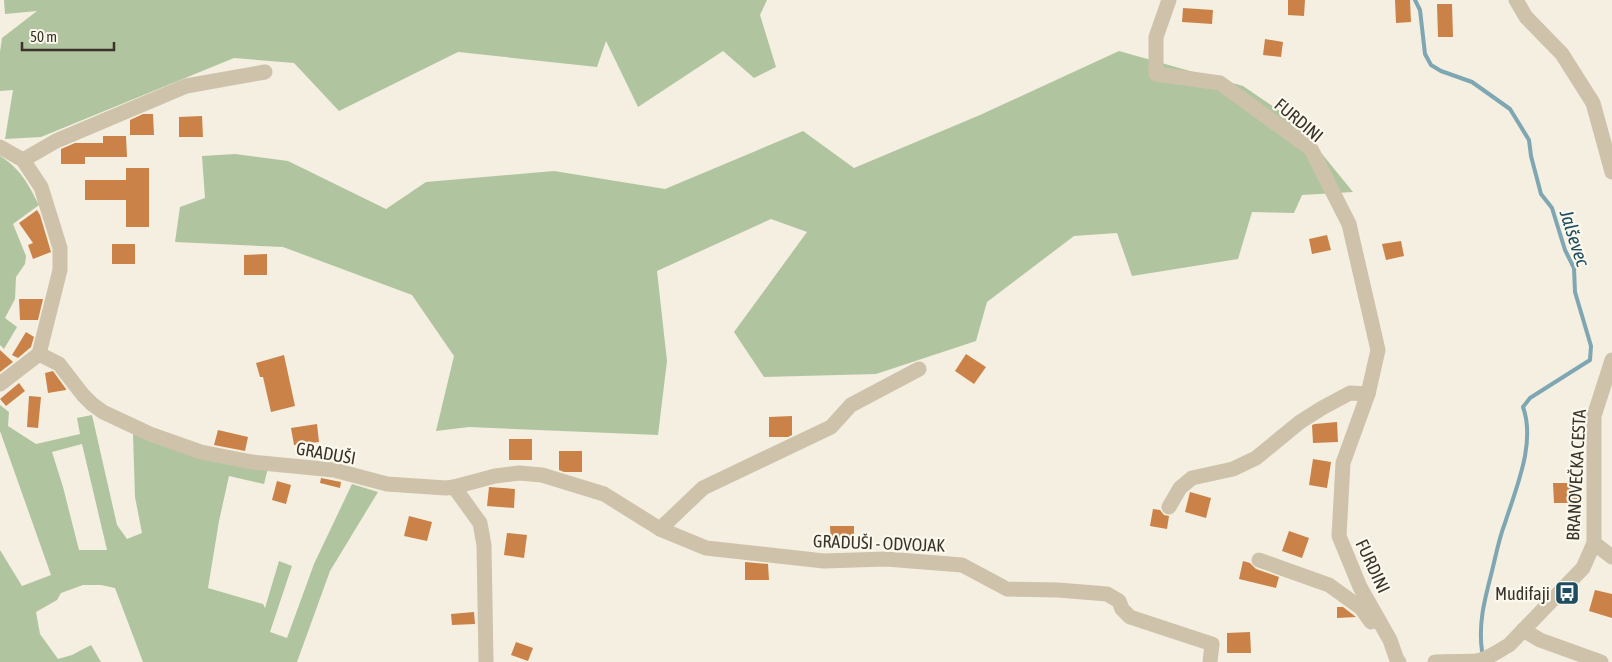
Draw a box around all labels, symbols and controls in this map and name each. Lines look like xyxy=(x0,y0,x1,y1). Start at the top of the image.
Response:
scale bar xyxy=(22,20,115,52)
text: 50 m xyxy=(30,28,57,45)
street label: FURDINI xyxy=(1271,94,1327,146)
water label: Jalševec xyxy=(1555,206,1595,270)
street label: BRANOVEČKA CESTA xyxy=(1562,409,1590,541)
street label: GRADUŠI xyxy=(295,437,357,469)
street label: GRADUŠI - ODVOJAK xyxy=(813,530,946,556)
street label: FURDINI xyxy=(1351,536,1395,596)
bus stop icon: Mudifaji xyxy=(1554,580,1580,606)
place label: Mudifaji xyxy=(1495,583,1550,604)

